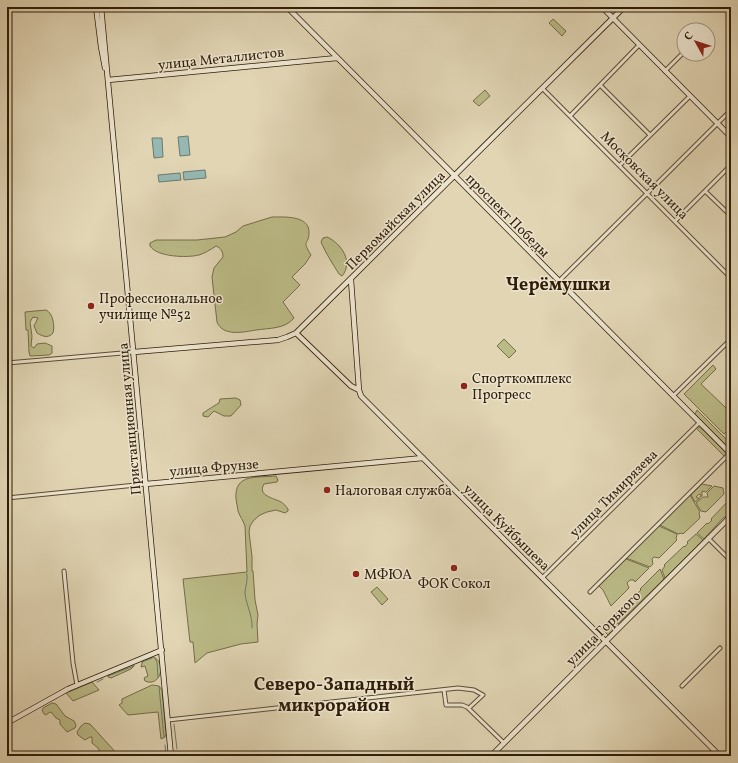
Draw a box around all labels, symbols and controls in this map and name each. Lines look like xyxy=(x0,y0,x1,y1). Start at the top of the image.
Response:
north arrow xyxy=(676,22,716,62)
text: С xyxy=(681,29,697,44)
street label: улица Металлистов xyxy=(157,43,285,76)
street label: Московская улица xyxy=(596,128,692,224)
street label: Первомайская улица xyxy=(342,167,450,275)
street label: проспект Победы xyxy=(461,170,553,262)
district label: Черёмушки xyxy=(506,273,610,298)
place label: Профессиональное училище №52 xyxy=(99,290,223,325)
marker: Профессиональное училище №52 xyxy=(86,301,96,311)
street label: Пристанционная улица xyxy=(114,342,147,496)
place label: Спорткомплекс Прогресс xyxy=(472,370,572,405)
marker: Спорткомплекс Прогресс xyxy=(459,381,469,391)
street label: улица Тимирязева xyxy=(566,446,662,542)
street label: улица Фрунзе xyxy=(169,455,260,482)
street label: улица Куйбышева xyxy=(458,480,554,576)
place label: Налоговая служба xyxy=(335,482,452,501)
marker: Налоговая служба xyxy=(322,485,332,495)
marker: ФОК Сокол xyxy=(449,563,459,573)
place label: МФЮА xyxy=(364,566,412,585)
marker: МФЮА xyxy=(351,569,361,579)
place label: ФОК Сокол xyxy=(418,575,491,594)
street label: улица Горького xyxy=(562,587,646,671)
district label: Северо-Западный микрорайон xyxy=(254,673,414,719)

